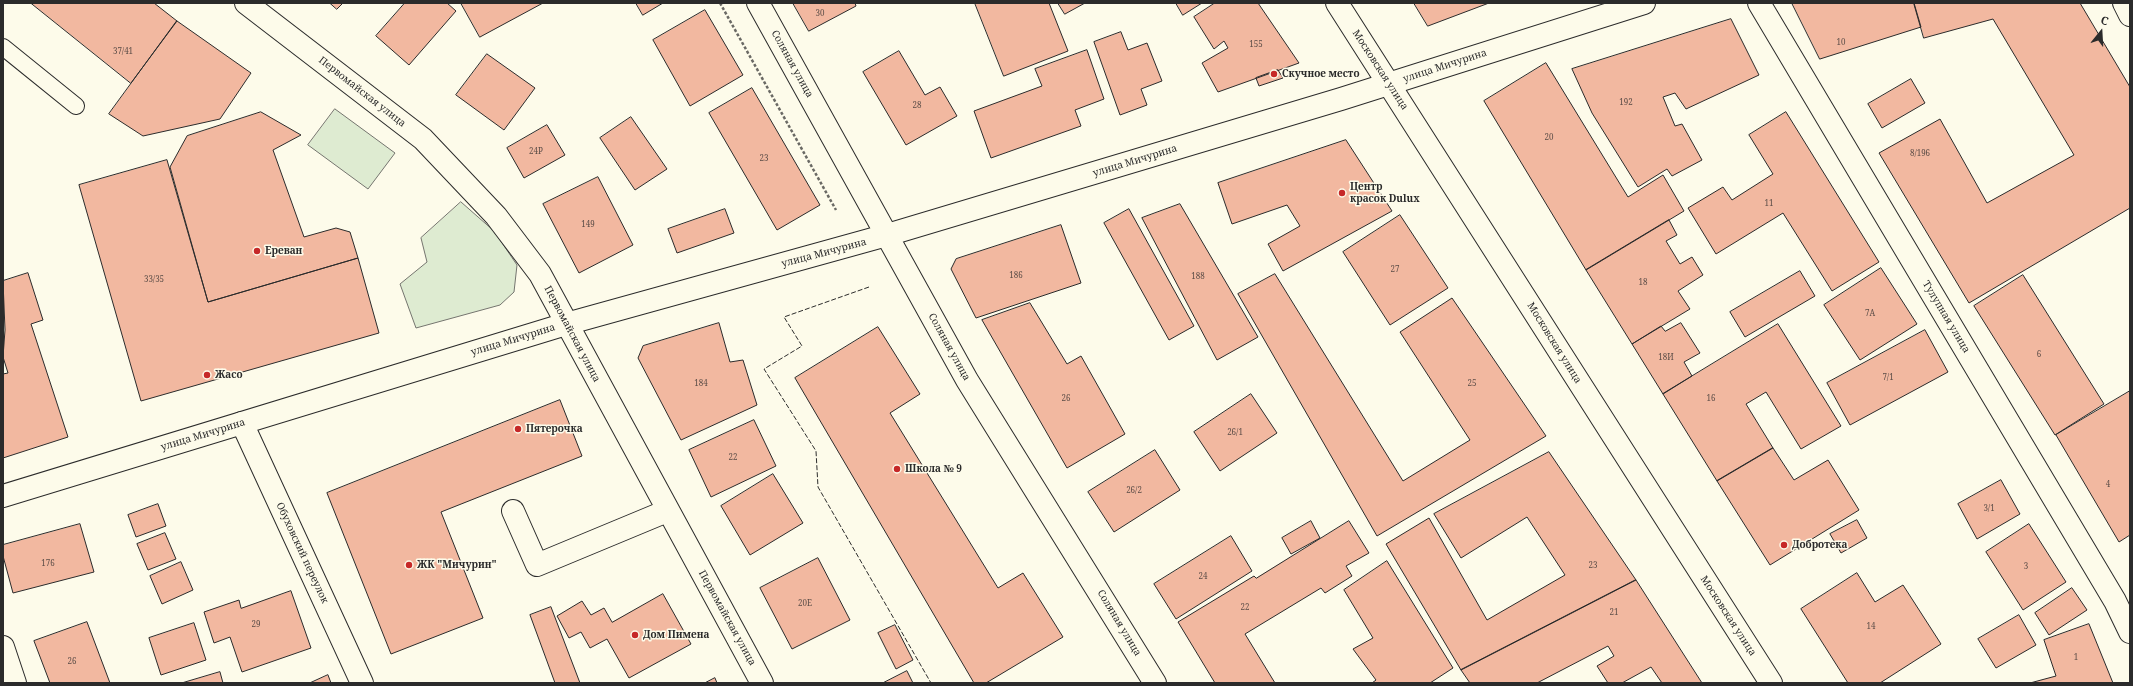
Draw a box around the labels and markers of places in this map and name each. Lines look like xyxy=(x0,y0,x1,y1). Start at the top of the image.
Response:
place label: Скучное место xyxy=(1282,68,1359,80)
marker: Скучное место xyxy=(1269,69,1279,79)
place label: Центр красок Dulux xyxy=(1350,181,1420,204)
marker: Центр красок Dulux xyxy=(1337,188,1347,198)
place label: Ереван xyxy=(265,245,302,257)
marker: Ереван xyxy=(252,246,262,256)
place label: Жасо xyxy=(215,369,243,381)
marker: Жасо xyxy=(202,370,212,380)
place label: Пятерочка xyxy=(526,423,583,435)
marker: Пятерочка xyxy=(513,424,523,434)
place label: Школа № 9 xyxy=(905,463,962,475)
marker: Школа № 9 xyxy=(892,464,902,474)
place label: Добротека xyxy=(1792,539,1847,551)
marker: Добротека xyxy=(1779,540,1789,550)
place label: ЖК "Мичурин" xyxy=(417,559,497,571)
marker: ЖК "Мичурин" xyxy=(404,560,414,570)
place label: Дом Пимена xyxy=(643,629,709,641)
marker: Дом Пимена xyxy=(630,630,640,640)

